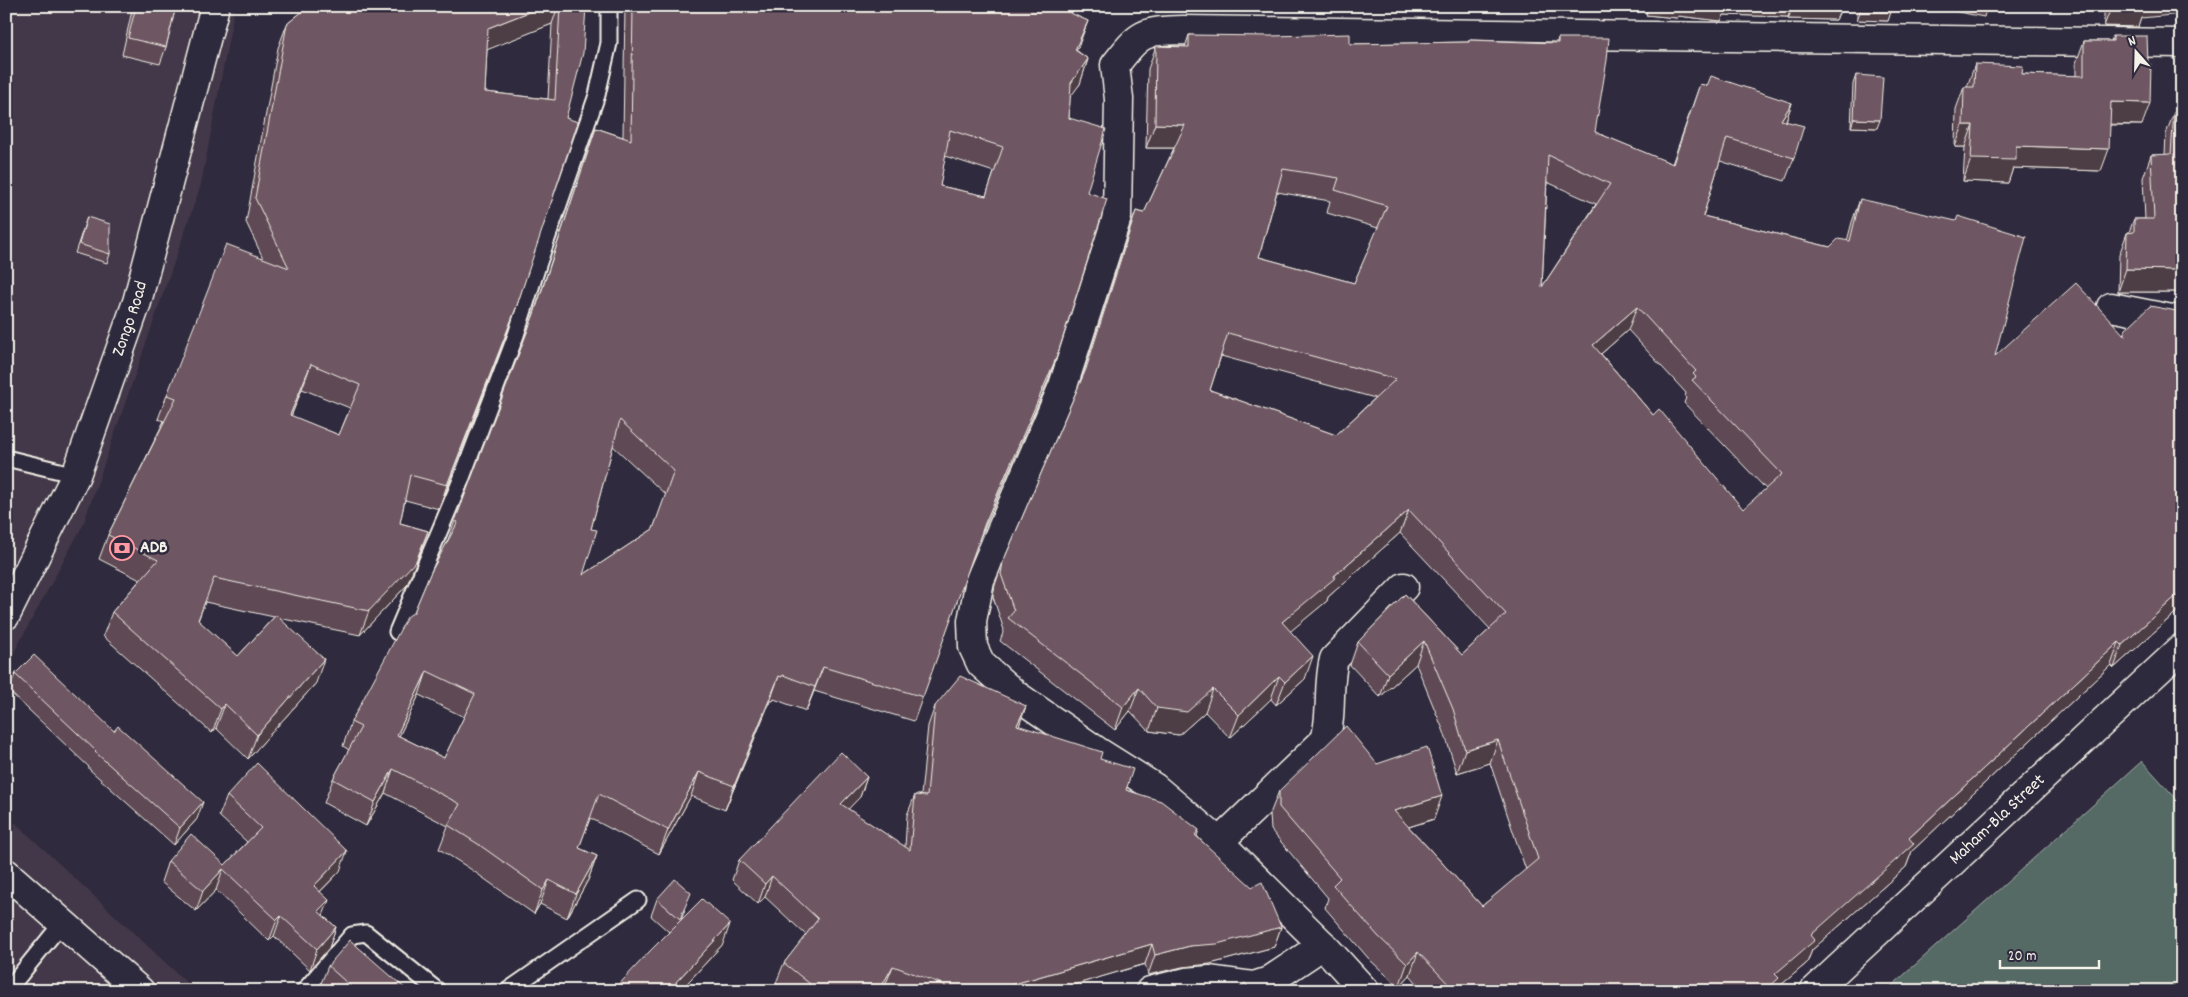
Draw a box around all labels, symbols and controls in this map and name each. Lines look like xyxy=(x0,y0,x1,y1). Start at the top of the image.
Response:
north arrow xyxy=(2110,28,2160,78)
text: N xyxy=(2126,31,2139,52)
street label: Zongo Road xyxy=(106,278,154,360)
bank icon: ADB xyxy=(109,535,135,561)
place label: ADB xyxy=(140,536,168,561)
street label: Maham-Bla Street xyxy=(1944,768,2052,871)
scale bar xyxy=(2000,937,2099,969)
text: 20 m xyxy=(2008,946,2036,968)

